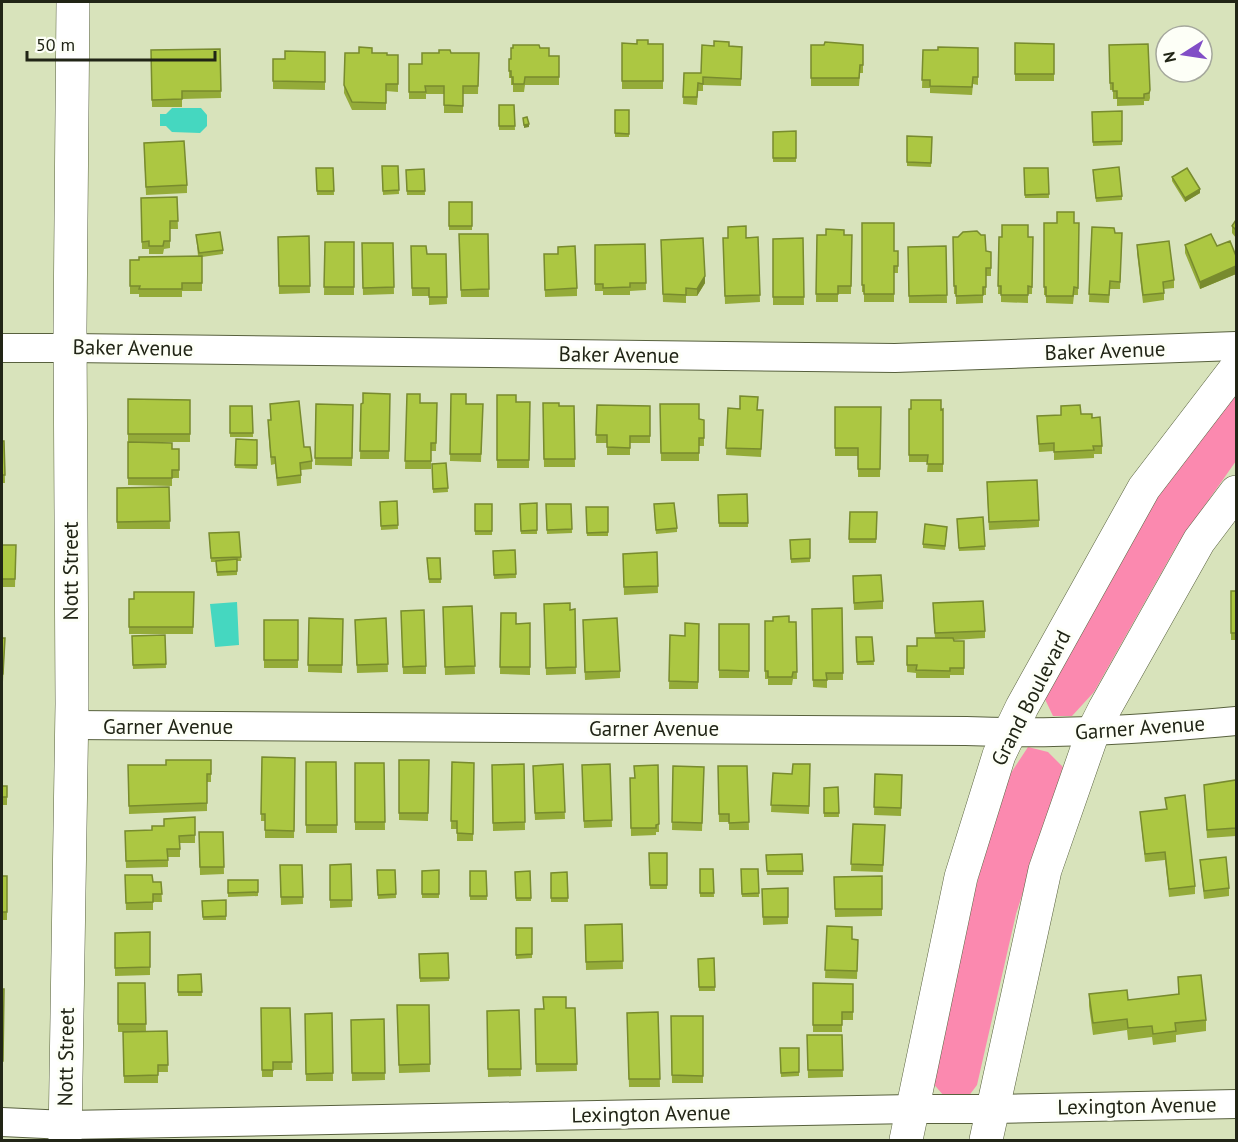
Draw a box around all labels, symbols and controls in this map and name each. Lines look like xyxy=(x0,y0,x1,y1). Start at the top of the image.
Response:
scale bar xyxy=(27,24,214,62)
north arrow xyxy=(1154,24,1214,84)
text: 50 m xyxy=(36,33,75,56)
text: N xyxy=(1158,50,1180,64)
street label: Baker Avenue xyxy=(72,333,194,362)
street label: Baker Avenue xyxy=(1044,335,1166,366)
street label: Baker Avenue xyxy=(558,340,680,369)
street label: Nott Street xyxy=(57,522,84,620)
street label: Grand Boulevard xyxy=(985,625,1076,770)
street label: Garner Avenue xyxy=(1074,709,1206,746)
street label: Garner Avenue xyxy=(103,713,233,740)
street label: Garner Avenue xyxy=(589,715,719,742)
street label: Nott Street xyxy=(51,1007,80,1107)
street label: Lexington Avenue xyxy=(1057,1091,1217,1120)
street label: Lexington Avenue xyxy=(571,1099,731,1128)

